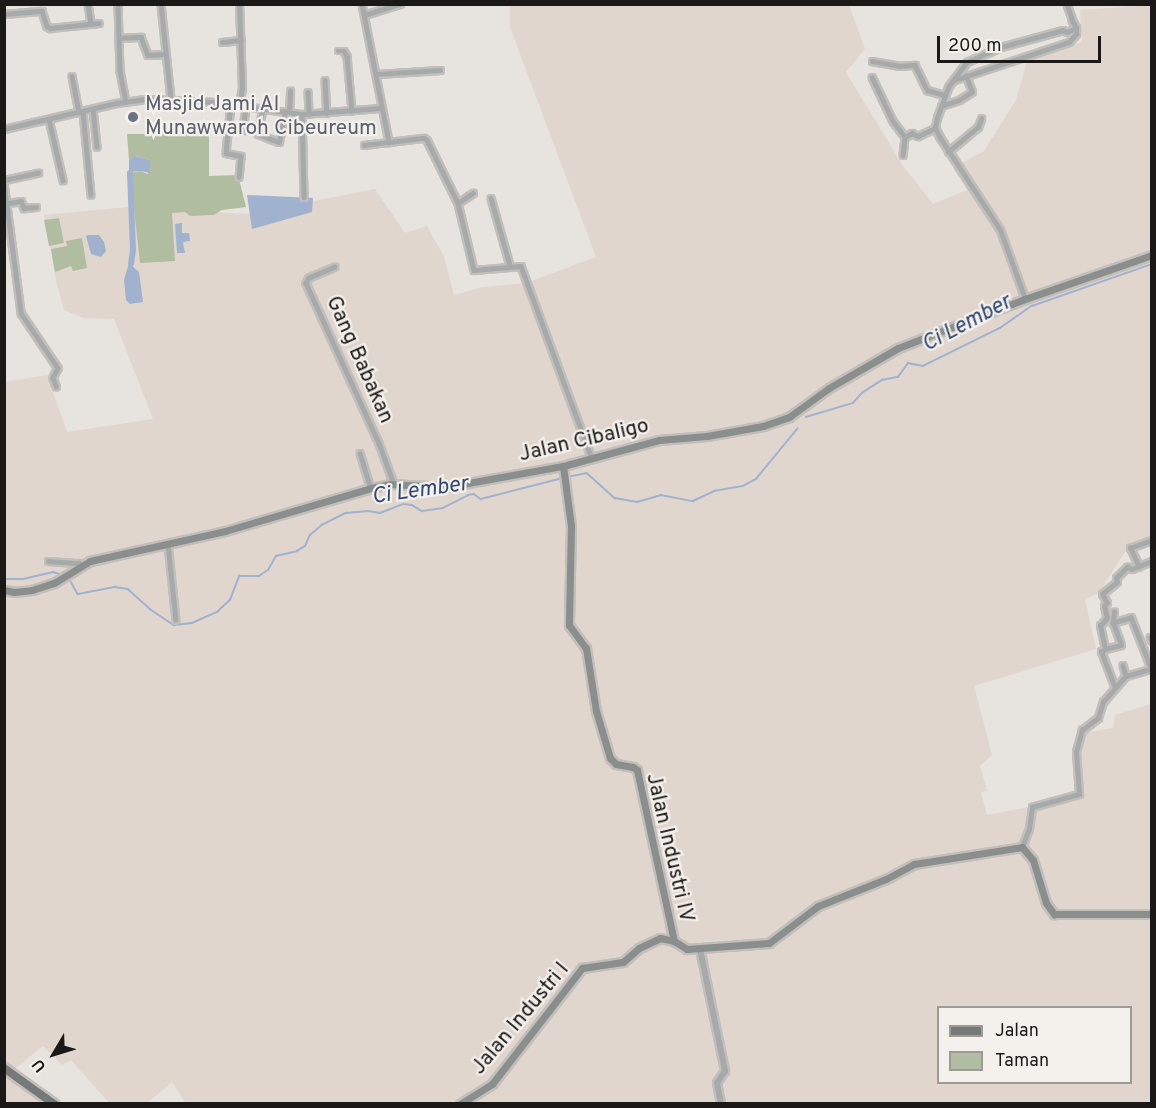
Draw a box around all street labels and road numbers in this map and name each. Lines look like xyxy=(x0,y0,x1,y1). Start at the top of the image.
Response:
street label: Gang Babakan xyxy=(320,292,398,428)
street label: Jalan Cibaligo xyxy=(517,414,651,468)
street label: Jalan Industri IV xyxy=(640,771,698,925)
street label: Jalan Industri I xyxy=(467,958,575,1080)

